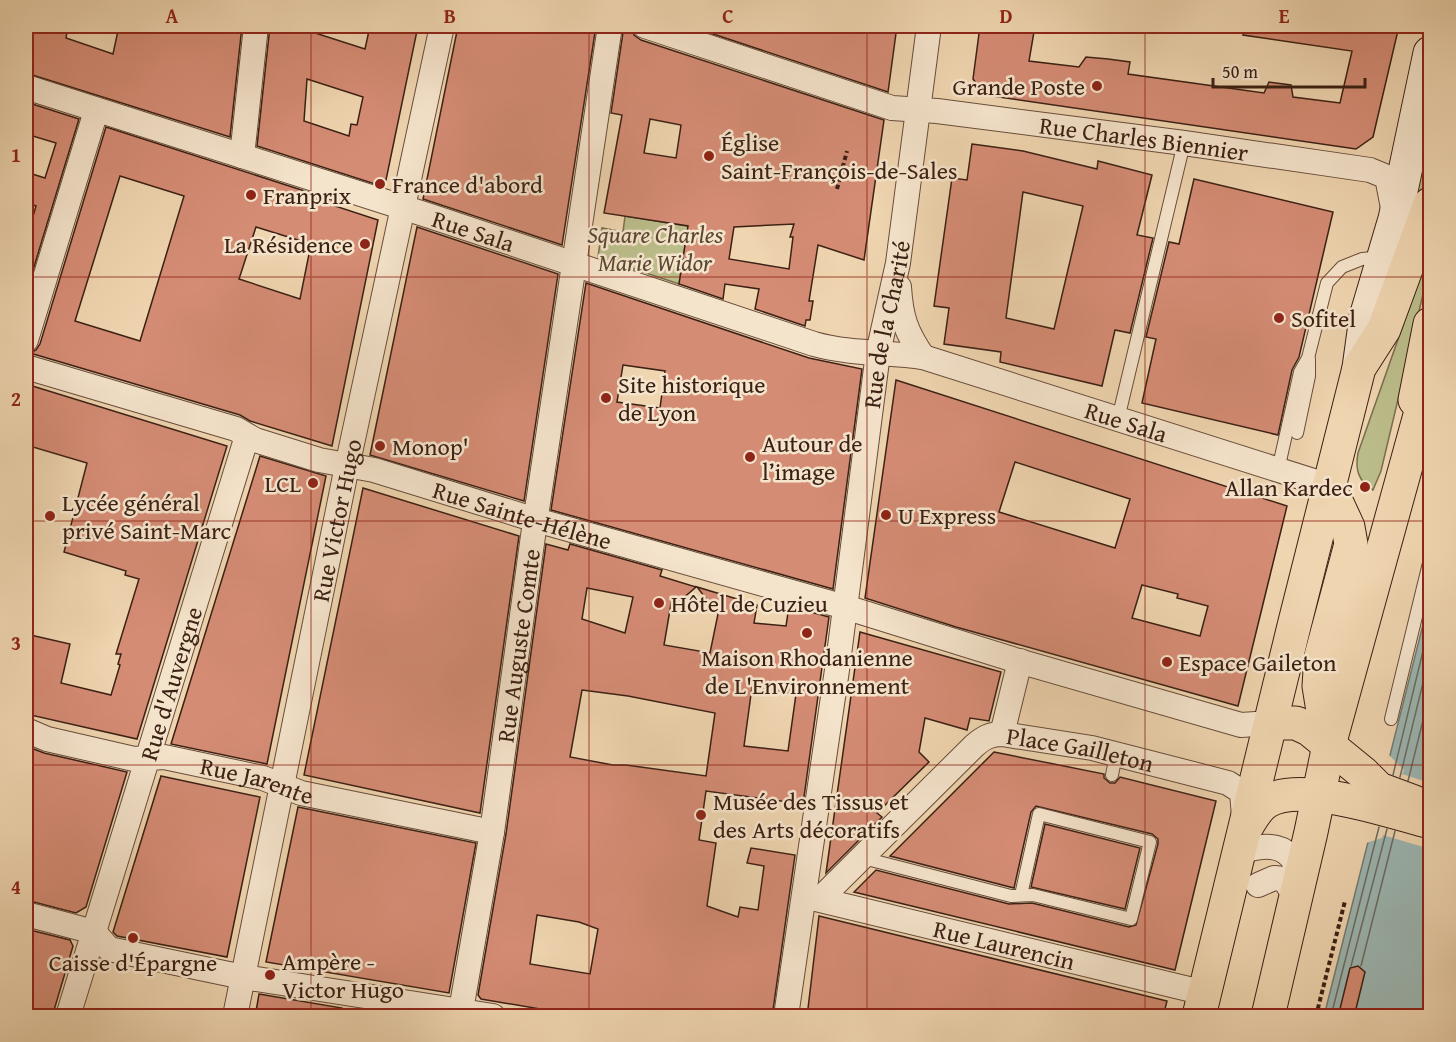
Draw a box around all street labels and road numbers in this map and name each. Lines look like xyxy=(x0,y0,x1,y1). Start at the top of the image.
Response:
street label: Rue Charles Biennier xyxy=(1037,107,1251,170)
street label: Rue Sala xyxy=(428,201,520,261)
street label: Rue de la Charité xyxy=(854,238,918,410)
street label: Rue Sala xyxy=(1081,392,1172,451)
street label: Rue Victor Hugo xyxy=(302,435,370,605)
street label: Rue Sainte-Hélène xyxy=(429,472,616,558)
street label: Rue Auguste Comte xyxy=(487,547,549,745)
street label: Rue d'Auvergne xyxy=(130,602,211,765)
street label: Place Gailleton xyxy=(1004,717,1158,781)
street label: Rue Jarente xyxy=(197,748,316,813)
street label: Rue Laurencin xyxy=(930,910,1079,979)

